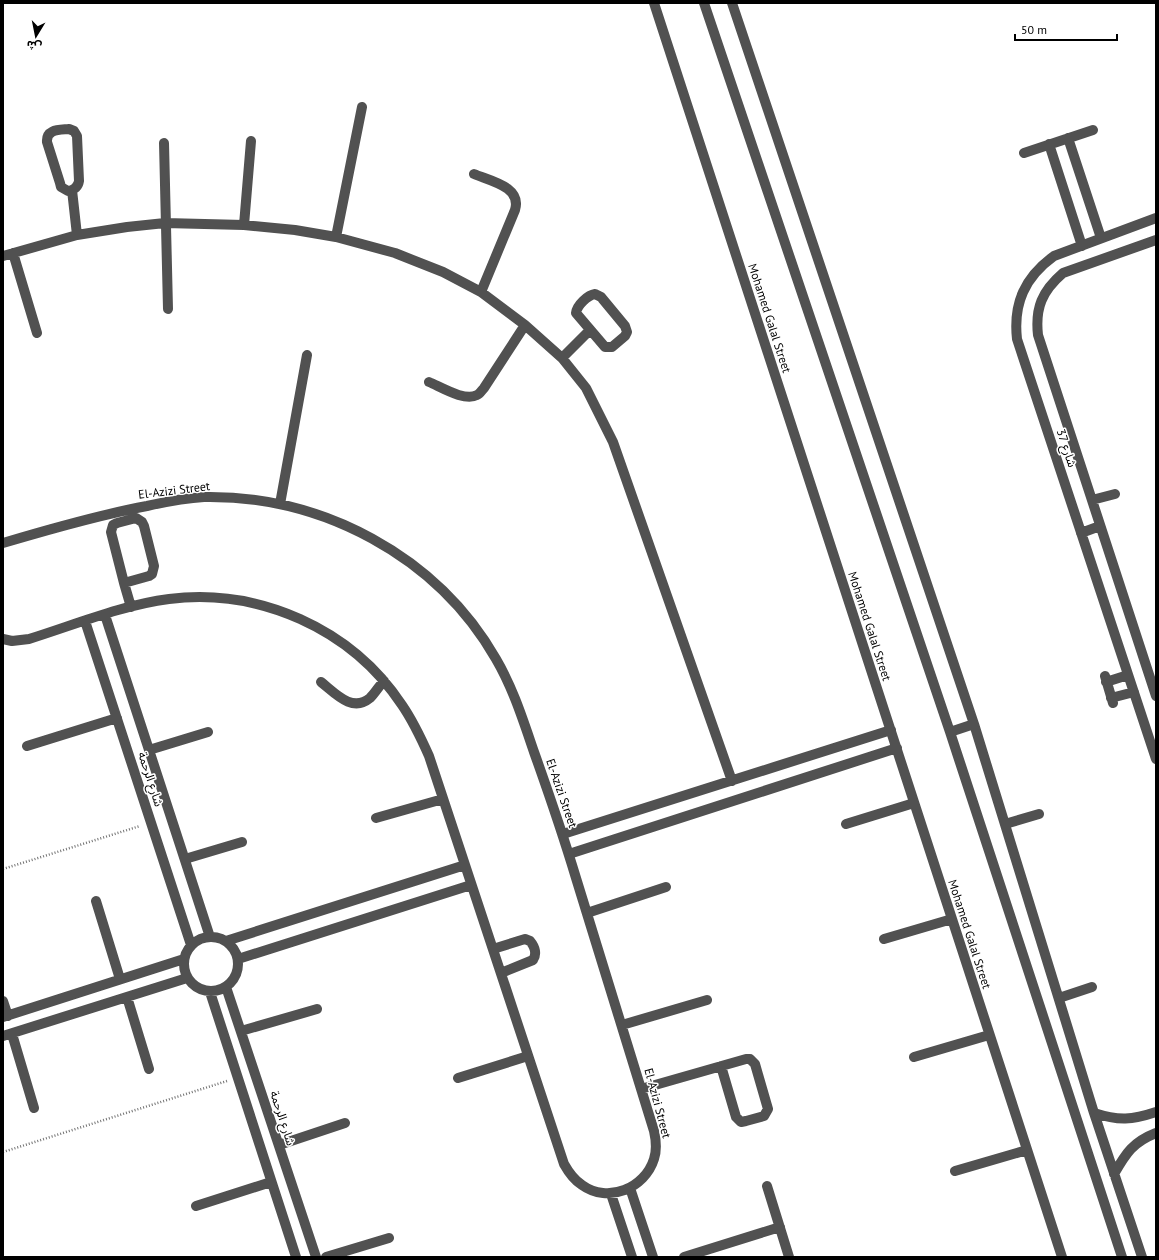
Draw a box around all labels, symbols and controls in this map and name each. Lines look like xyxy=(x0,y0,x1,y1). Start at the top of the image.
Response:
north arrow xyxy=(16,16,56,56)
scale bar xyxy=(1015,16,1117,42)
text: 50 m xyxy=(1021,22,1047,37)
text: ش xyxy=(26,38,43,54)
street label: Mohamed Galal Street xyxy=(745,261,795,375)
street label: شارع 37 xyxy=(1052,427,1080,470)
street label: El-Azizi Street xyxy=(137,478,211,502)
street label: Mohamed Galal Street xyxy=(845,569,895,683)
street label: شارع الرحمة xyxy=(133,750,167,809)
street label: El-Azizi Street xyxy=(543,757,581,829)
street label: Mohamed Galal Street xyxy=(945,877,995,991)
street label: El-Azizi Street xyxy=(641,1066,675,1140)
street label: شارع الرحمة xyxy=(265,1089,299,1148)

